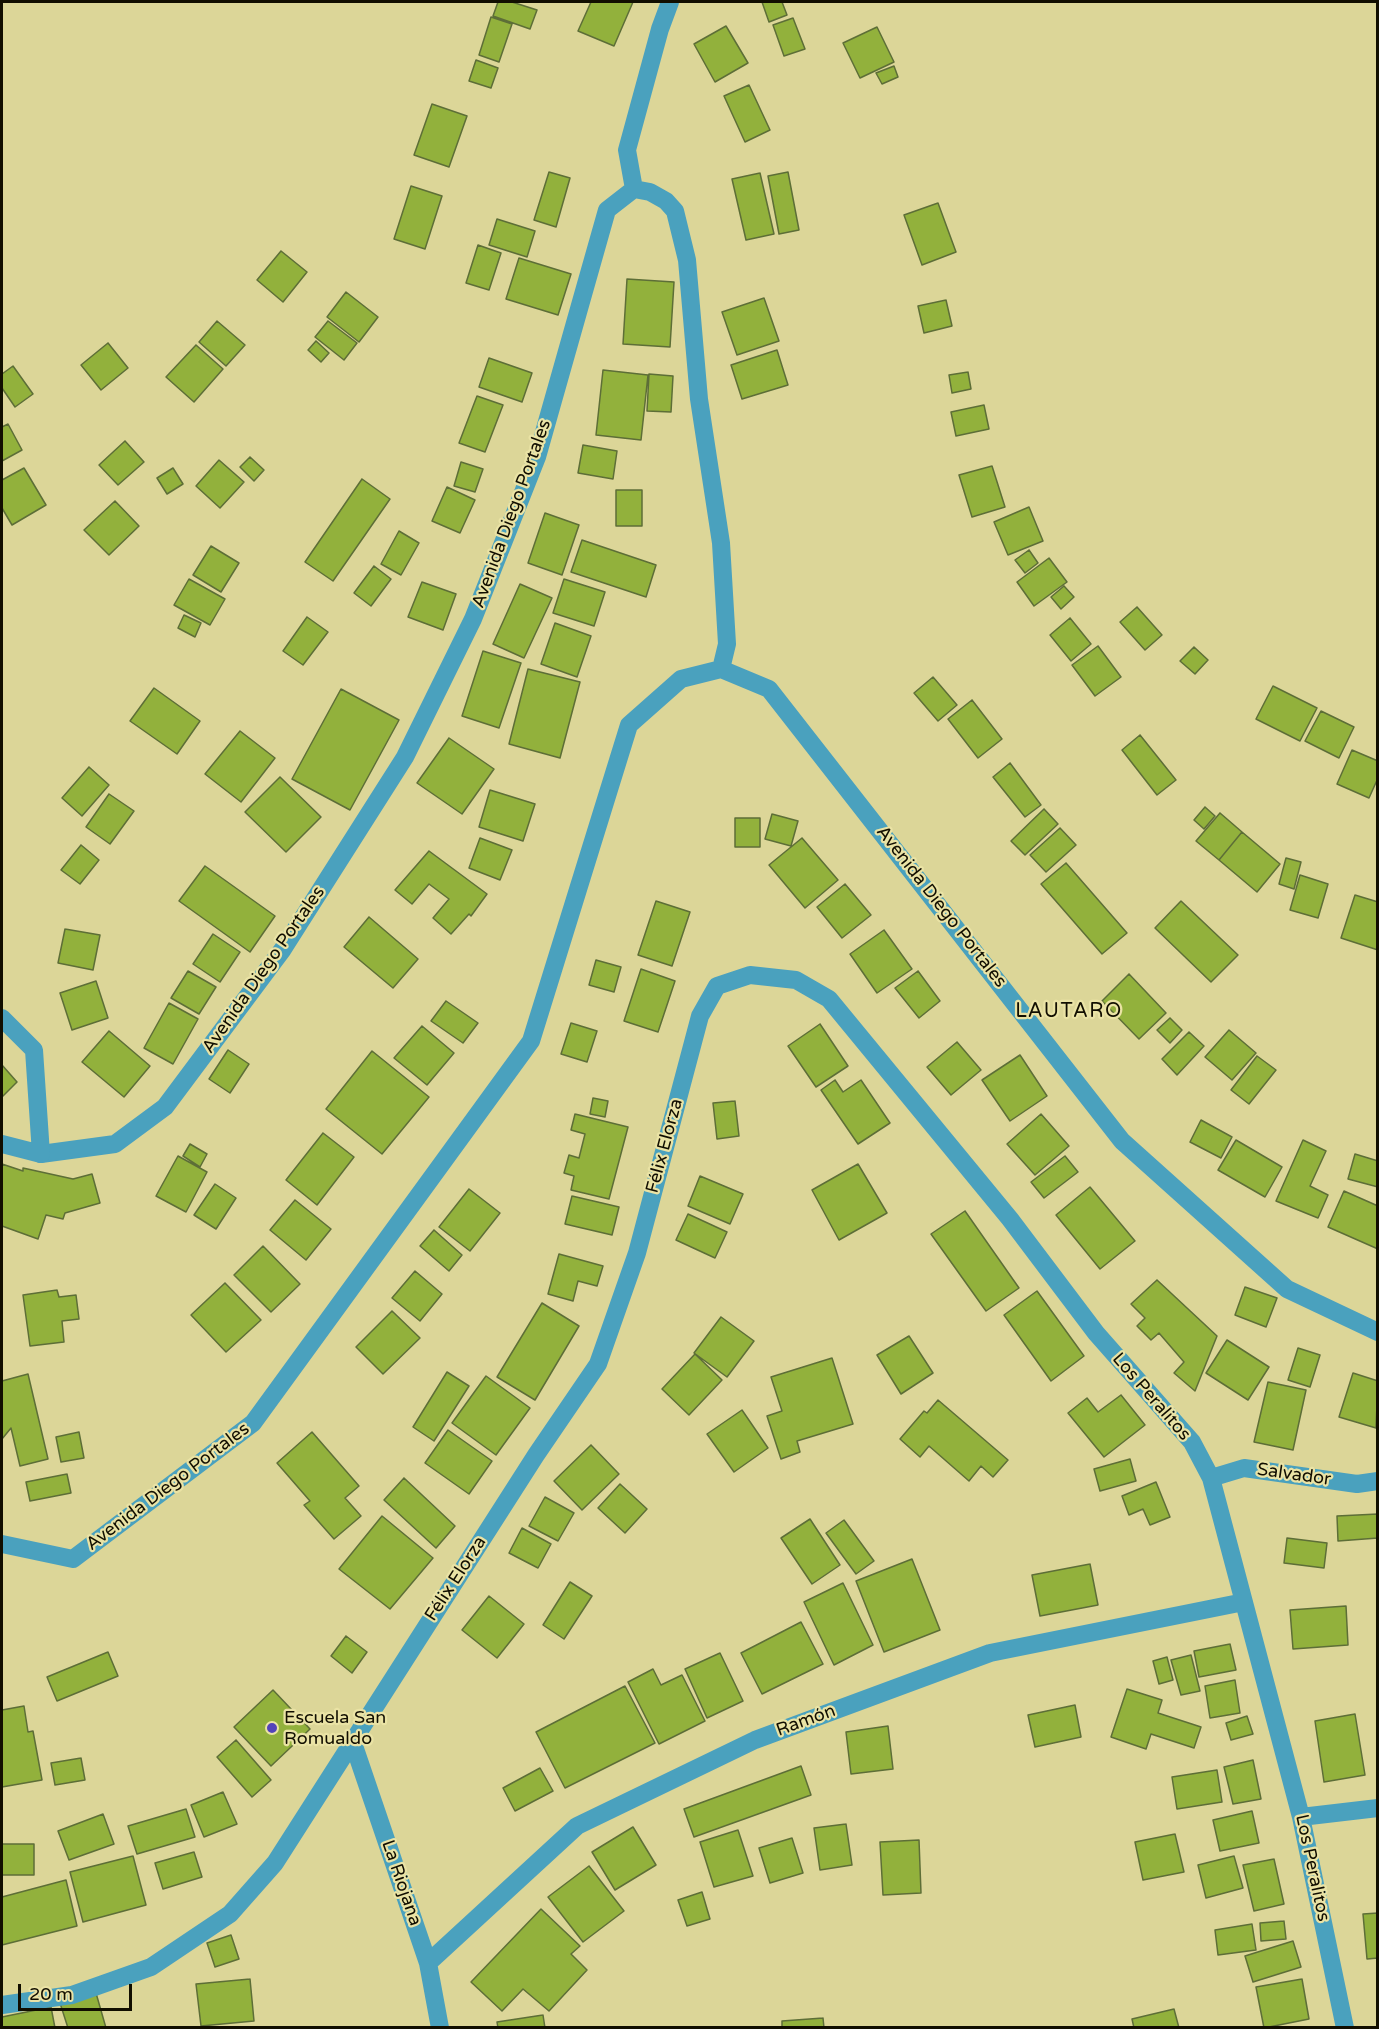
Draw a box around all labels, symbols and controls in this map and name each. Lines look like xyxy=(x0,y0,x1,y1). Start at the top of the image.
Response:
street label: Avenida Diego Portales xyxy=(468,417,556,611)
street label: Avenida Diego Portales xyxy=(871,822,1011,992)
street label: Avenida Diego Portales xyxy=(198,882,330,1058)
district label: LAUTARO xyxy=(1015,1000,1123,1024)
street label: Félix Elorza xyxy=(642,1097,688,1195)
street label: Los Peralitos xyxy=(1107,1349,1195,1445)
street label: Avenida Diego Portales xyxy=(82,1419,254,1555)
street label: Salvador xyxy=(1256,1459,1332,1491)
street label: Félix Elorza xyxy=(421,1533,491,1625)
street label: Ramón xyxy=(773,1700,839,1742)
place label: Escuela San Romualdo xyxy=(284,1707,386,1750)
marker: Escuela San Romualdo xyxy=(265,1721,279,1735)
street label: Los Peralitos xyxy=(1290,1812,1334,1924)
street label: La Riojana xyxy=(376,1837,426,1929)
scale bar xyxy=(21,1972,135,2010)
text: 20 m xyxy=(29,1983,73,2005)

